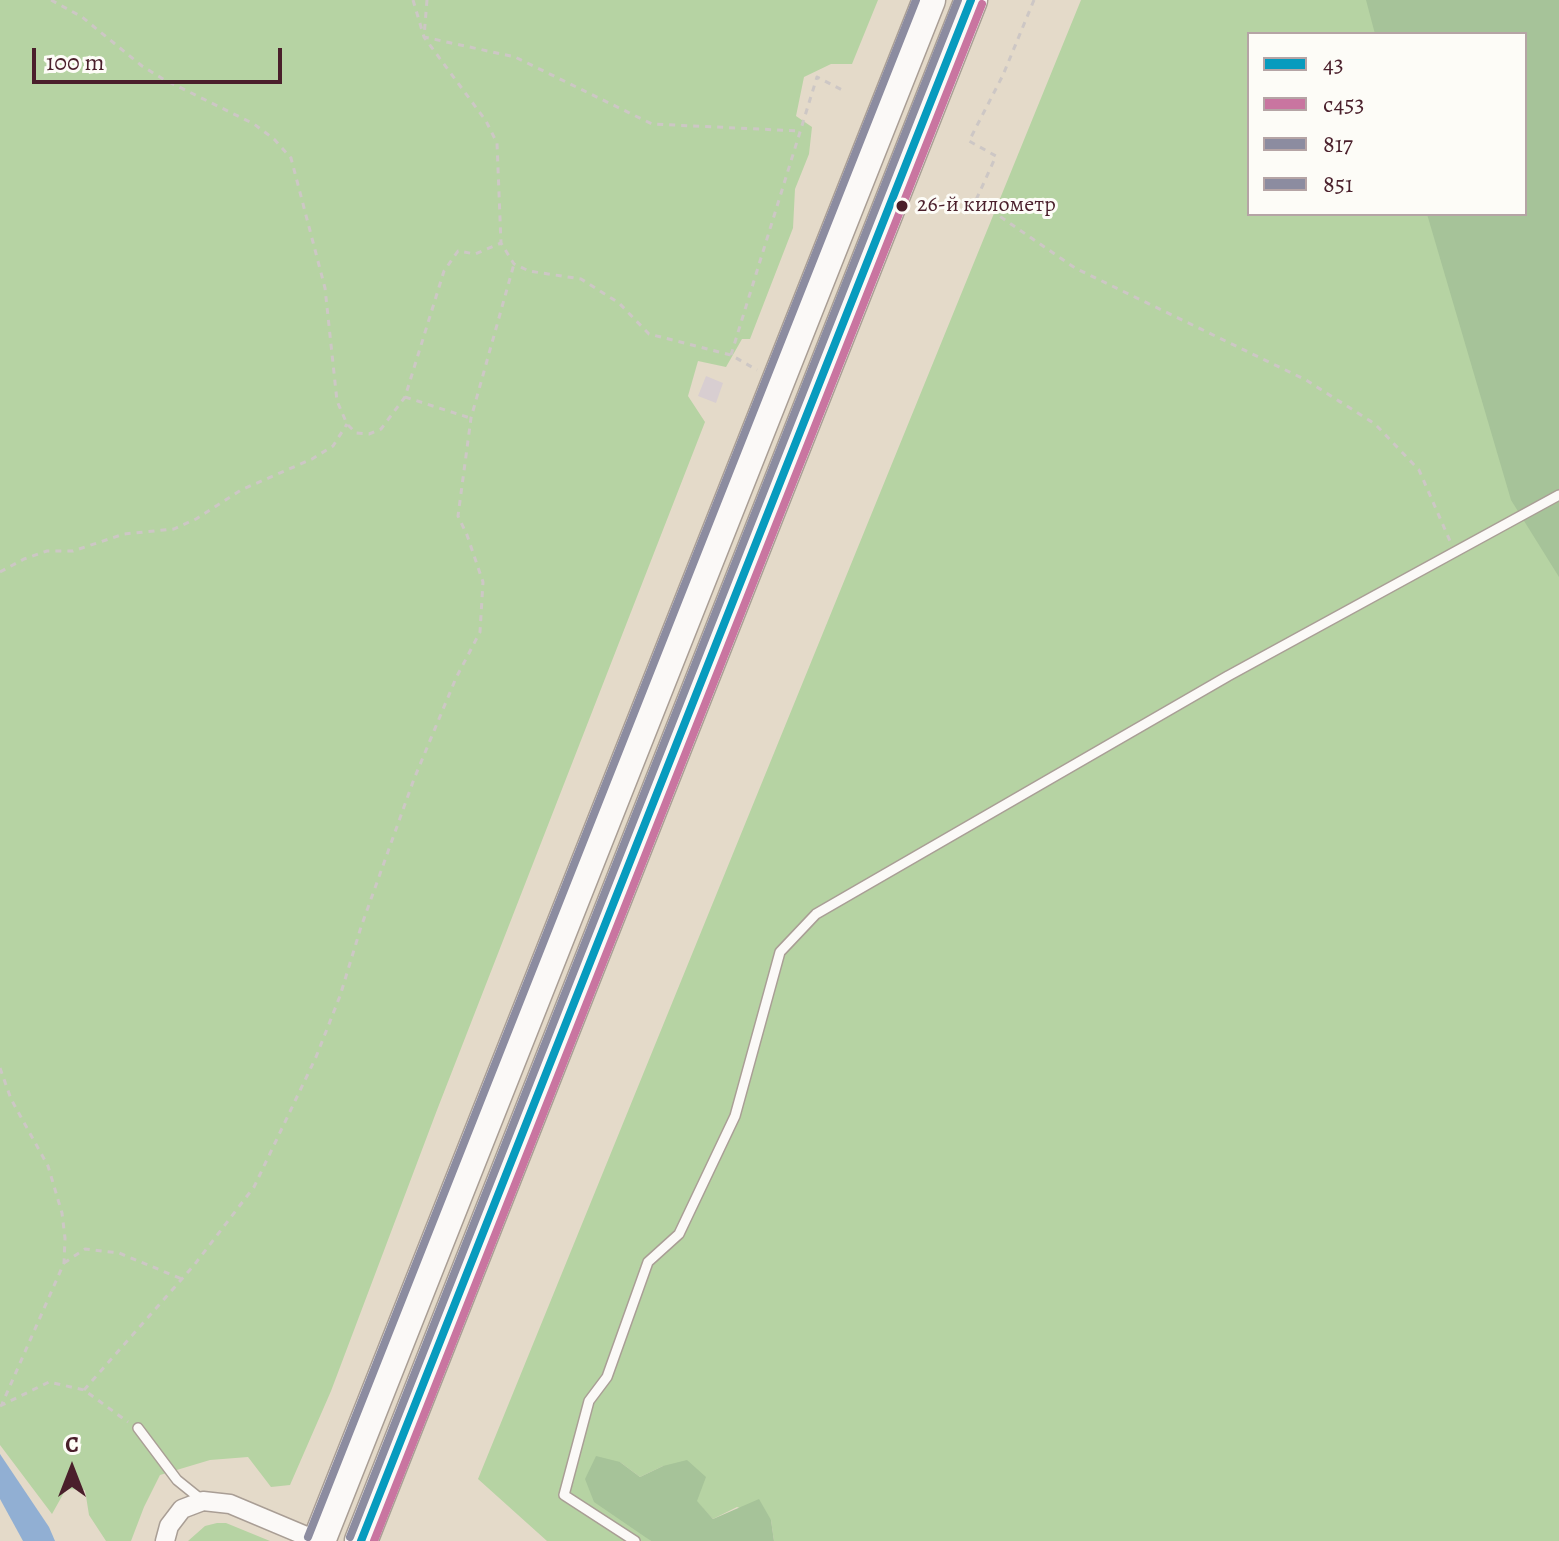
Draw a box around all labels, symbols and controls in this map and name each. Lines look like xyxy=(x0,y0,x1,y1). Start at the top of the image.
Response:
scale bar xyxy=(36,32,286,82)
legend xyxy=(1247,32,1527,216)
text: 100 m xyxy=(46,46,105,78)
text: 43 xyxy=(1323,48,1344,80)
text: с453 xyxy=(1323,88,1365,120)
text: 817 xyxy=(1323,128,1353,160)
text: 851 xyxy=(1323,168,1353,200)
place label: 26-й километр xyxy=(917,193,1056,219)
marker: 26-й километр xyxy=(894,198,910,214)
north arrow xyxy=(32,1429,112,1509)
text: С xyxy=(65,1430,79,1460)

